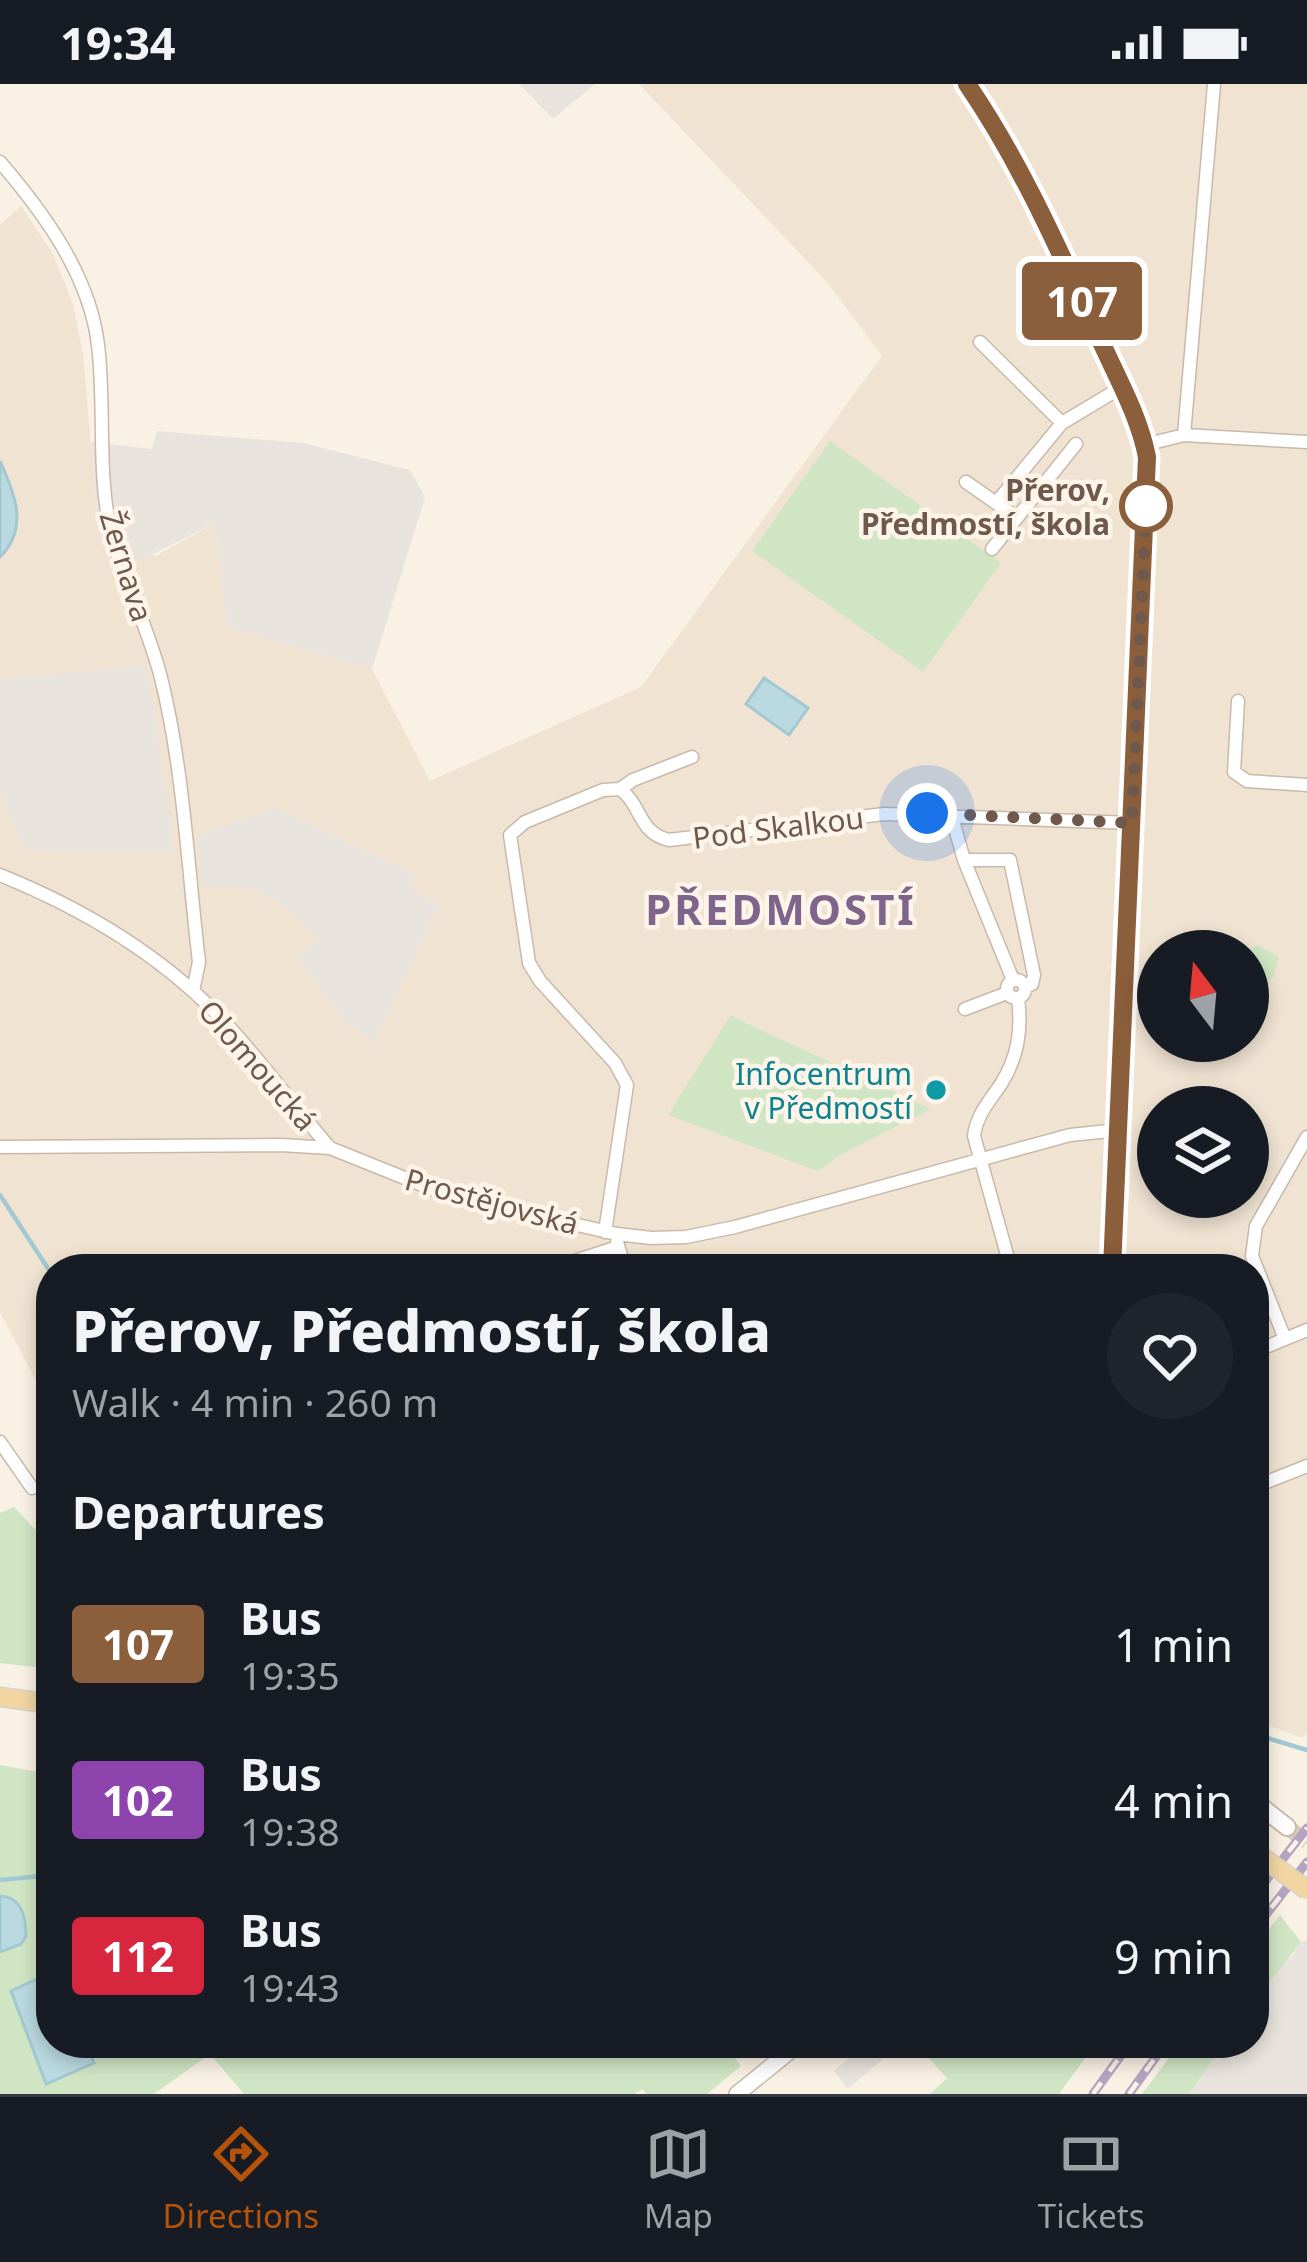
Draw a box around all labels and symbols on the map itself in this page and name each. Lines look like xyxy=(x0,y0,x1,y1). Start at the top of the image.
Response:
line badge: 107 xyxy=(1013,262,1151,340)
place label: Přerov, Předmostí, škola xyxy=(861,469,1110,544)
marker: Přerov, Předmostí, škola xyxy=(1121,481,1171,531)
street label: Žernava xyxy=(91,506,163,626)
your location xyxy=(897,783,957,843)
street label: Pod Skalkou xyxy=(690,796,866,858)
district label: PŘEDMOSTÍ xyxy=(645,880,917,937)
north arrow xyxy=(1137,930,1269,1062)
street label: Olomoucká xyxy=(190,991,326,1139)
place label: Infocentrum v Předmostí xyxy=(735,1053,913,1128)
marker: Infocentrum v Předmostí xyxy=(923,1077,949,1103)
street label: Prostějovská xyxy=(401,1158,583,1244)

